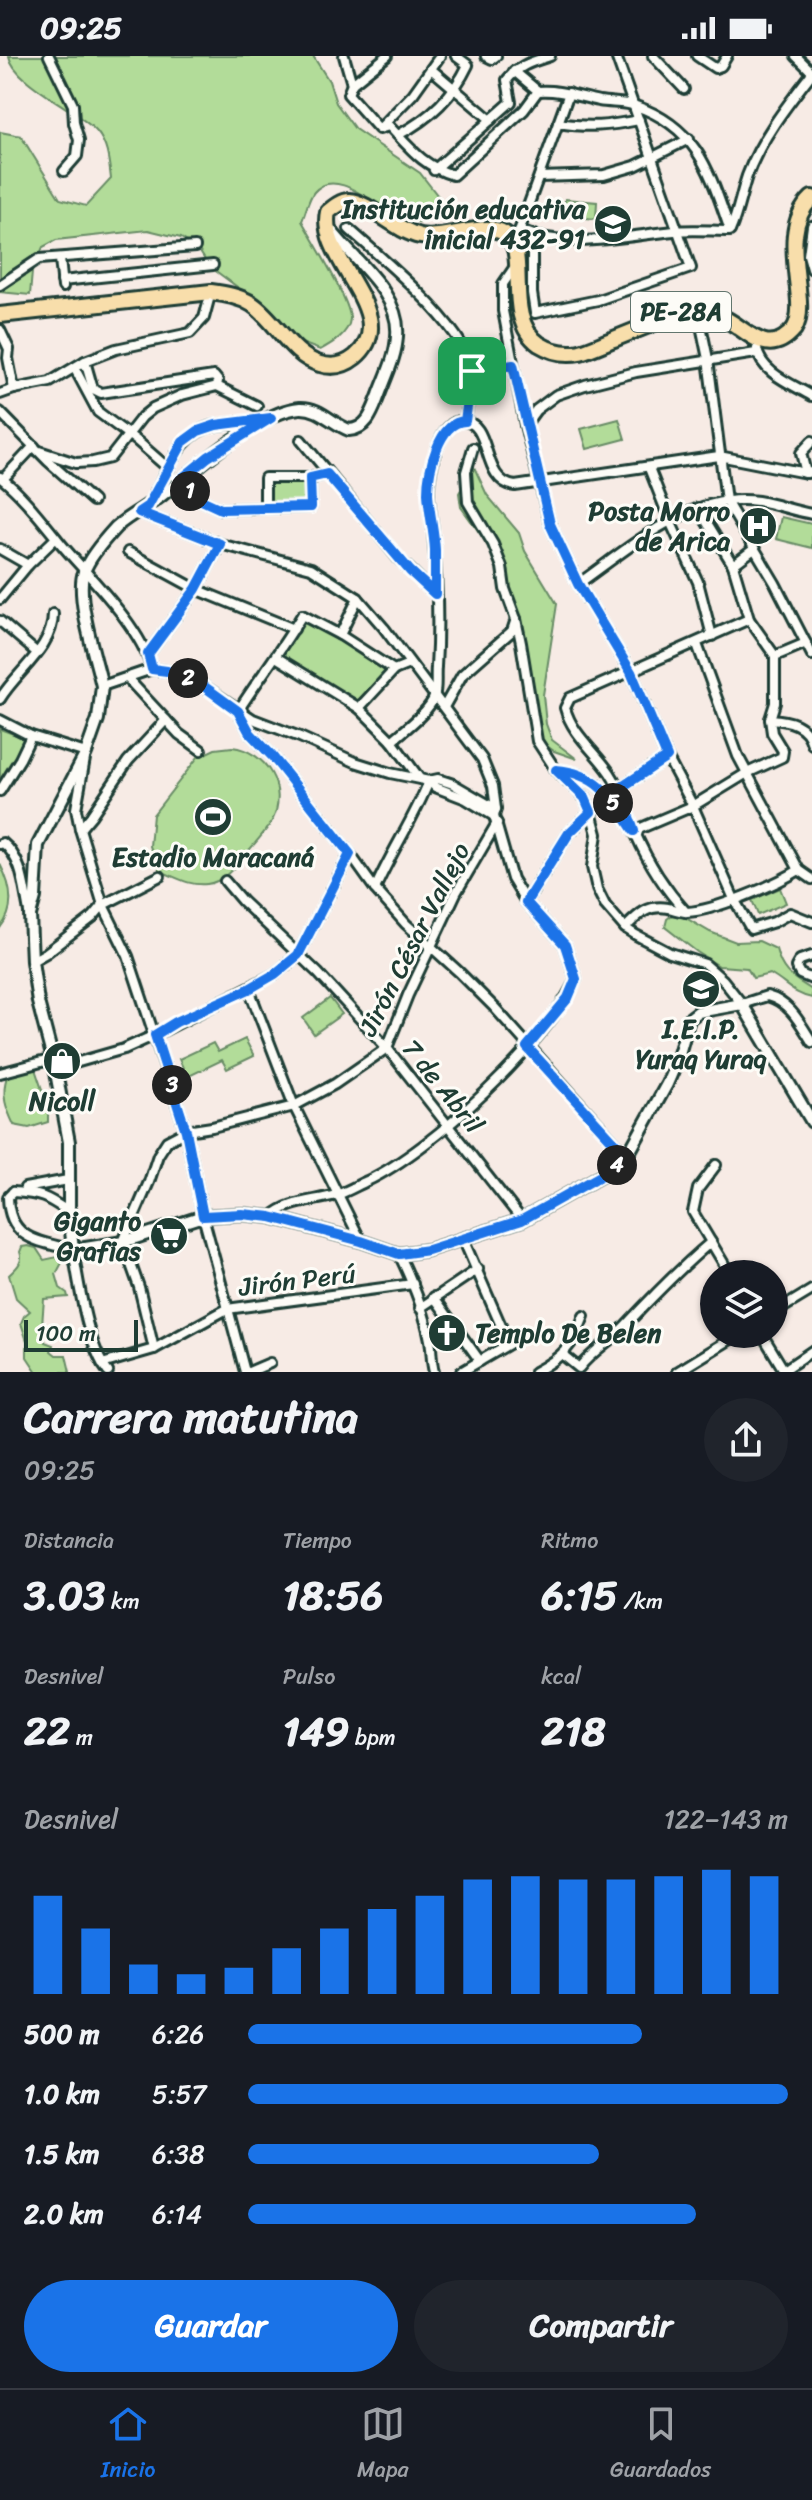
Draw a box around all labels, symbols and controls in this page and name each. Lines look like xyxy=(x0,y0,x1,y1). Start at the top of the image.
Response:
text: 09:25 xyxy=(40,1,122,55)
place label: Institución educativa inicial 432-91 xyxy=(340,186,586,262)
school or university icon: Institución educativa inicial 432-91 xyxy=(592,203,634,245)
road number: PE-28A xyxy=(631,292,731,332)
pin xyxy=(438,337,506,405)
icon: arrive xyxy=(450,349,494,393)
pin: 1 xyxy=(170,471,210,511)
text: 1 xyxy=(185,471,195,510)
place label: Posta Morro de Arica xyxy=(588,488,731,564)
hospital icon: Posta Morro de Arica xyxy=(737,505,779,547)
pin: 2 xyxy=(168,658,208,698)
text: 2 xyxy=(182,658,194,697)
pin: 5 xyxy=(593,783,633,823)
text: 5 xyxy=(606,783,620,822)
sports icon: Estadio Maracaná xyxy=(192,796,234,838)
place label: Estadio Maracaná xyxy=(112,834,314,880)
street label: Jirón César Vallejo xyxy=(345,834,483,1045)
school or university icon: I.E.I.P. Yuraq Yuraq xyxy=(680,968,722,1010)
place label: I.E.I.P. Yuraq Yuraq xyxy=(636,1006,767,1082)
street label: 7 de Abril xyxy=(390,1028,496,1144)
shop icon: Nicoll xyxy=(41,1040,83,1082)
pin: 3 xyxy=(152,1065,192,1105)
text: 3 xyxy=(166,1065,178,1104)
place label: Nicoll xyxy=(28,1078,97,1124)
pin: 4 xyxy=(597,1145,637,1185)
text: 4 xyxy=(610,1145,624,1184)
place label: Giganto Grafias xyxy=(54,1198,142,1274)
supermarket icon: Giganto Grafias xyxy=(148,1215,190,1257)
street label: Jirón Perú xyxy=(235,1250,358,1310)
map controls xyxy=(700,1260,788,1348)
button: layers xyxy=(700,1260,788,1348)
place label: Templo De Belen xyxy=(475,1310,661,1356)
church icon: Templo De Belen xyxy=(426,1312,468,1354)
text: 100 m xyxy=(36,1314,96,1353)
scale bar xyxy=(24,1316,138,1352)
text: Carrera matutina xyxy=(24,1378,358,1456)
button: share xyxy=(704,1398,788,1482)
text: 09:25 xyxy=(24,1447,95,1493)
text: Distancia xyxy=(24,1521,114,1560)
text: Tiempo xyxy=(283,1521,352,1560)
text: Ritmo xyxy=(541,1521,598,1560)
text: 3.03 xyxy=(24,1560,105,1631)
text: 18:56 xyxy=(283,1560,383,1631)
text: 6:15 xyxy=(541,1560,618,1631)
text: km xyxy=(105,1582,140,1621)
text: /km xyxy=(618,1582,663,1621)
text: Desnivel xyxy=(24,1657,104,1696)
text: Pulso xyxy=(283,1657,335,1696)
text: kcal xyxy=(541,1657,581,1696)
text: 22 xyxy=(24,1696,70,1767)
text: 149 xyxy=(283,1696,349,1767)
text: 218 xyxy=(541,1696,606,1767)
text: m xyxy=(70,1718,93,1757)
text: bpm xyxy=(349,1718,396,1757)
text: Desnivel xyxy=(24,1796,118,1842)
text: 122–143 m xyxy=(664,1796,788,1842)
text: 500 m xyxy=(24,2011,99,2057)
text: 6:26 xyxy=(152,2011,204,2057)
text: 1.0 km xyxy=(24,2071,100,2117)
text: 5:57 xyxy=(152,2071,206,2117)
text: 1.5 km xyxy=(24,2131,99,2177)
text: 6:38 xyxy=(152,2131,205,2177)
text: 2.0 km xyxy=(24,2191,104,2237)
text: 6:14 xyxy=(152,2191,202,2237)
button: Guardar xyxy=(24,2280,398,2372)
button: Compartir xyxy=(414,2280,788,2372)
tab: Inicio xyxy=(101,2402,155,2489)
tab: Mapa xyxy=(357,2402,409,2489)
tab: Guardados xyxy=(610,2402,711,2489)

